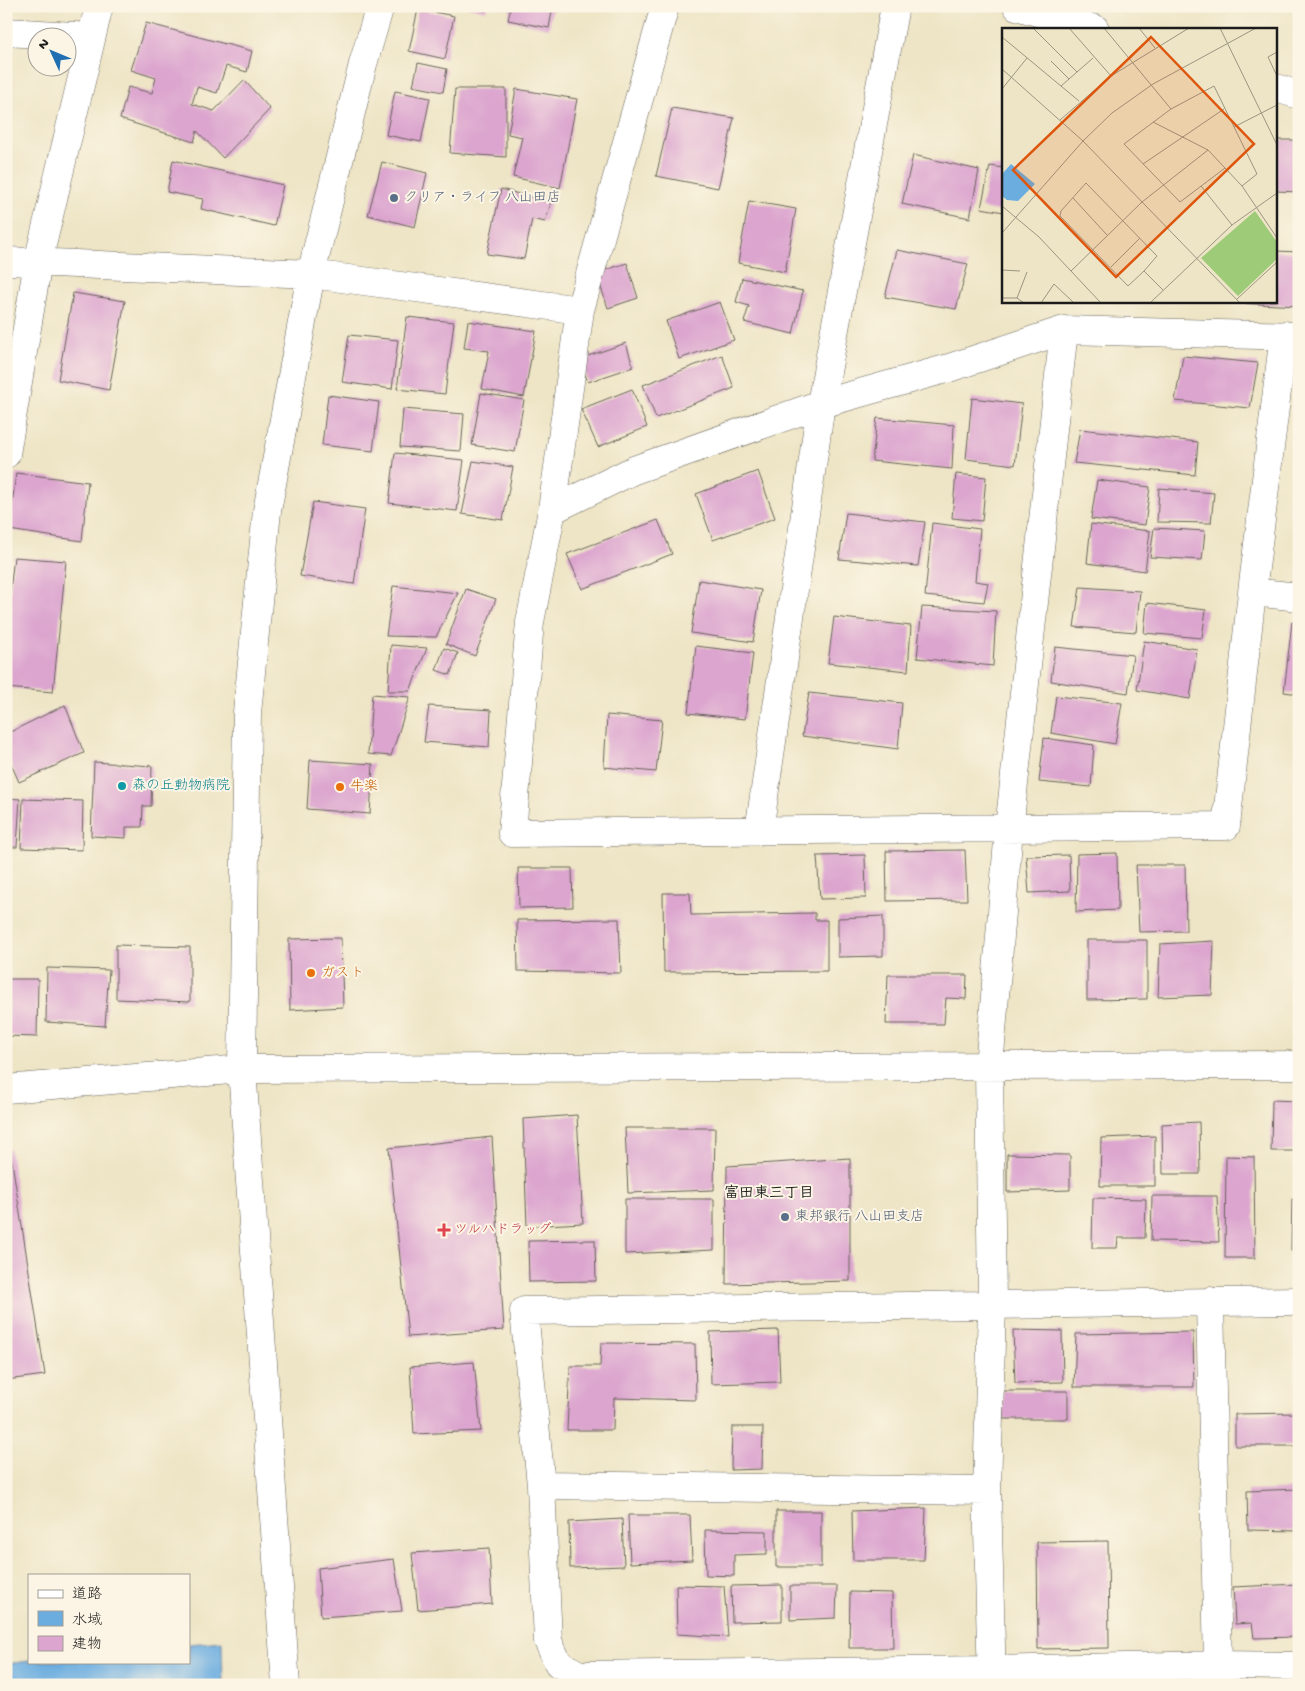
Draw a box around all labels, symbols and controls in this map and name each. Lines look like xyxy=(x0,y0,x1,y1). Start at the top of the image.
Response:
north arrow xyxy=(28,28,78,78)
inset map xyxy=(1002,28,1278,302)
text: N xyxy=(35,36,54,54)
place label: クリア・ライフ 八山田店 xyxy=(404,190,561,207)
marker: クリア・ライフ 八山田店 xyxy=(388,192,400,204)
place label: 森の丘動物病院 xyxy=(132,778,230,795)
place label: 牛楽 xyxy=(350,779,378,796)
marker: 森の丘動物病院 xyxy=(116,780,128,792)
marker: 牛楽 xyxy=(334,781,346,793)
place label: ガスト xyxy=(321,965,364,982)
marker: ガスト xyxy=(305,967,317,979)
district label: 富田東三丁目 xyxy=(724,1184,814,1203)
place label: 東邦銀行 八山田支店 xyxy=(795,1209,924,1226)
marker: 東邦銀行 八山田支店 xyxy=(779,1211,791,1223)
place label: ツルハドラッグ xyxy=(454,1222,551,1239)
marker: ツルハドラッグ xyxy=(438,1224,450,1236)
legend xyxy=(28,1574,190,1664)
text: 道路 xyxy=(72,1586,102,1604)
text: 水域 xyxy=(72,1611,102,1630)
text: 建物 xyxy=(72,1636,102,1654)

